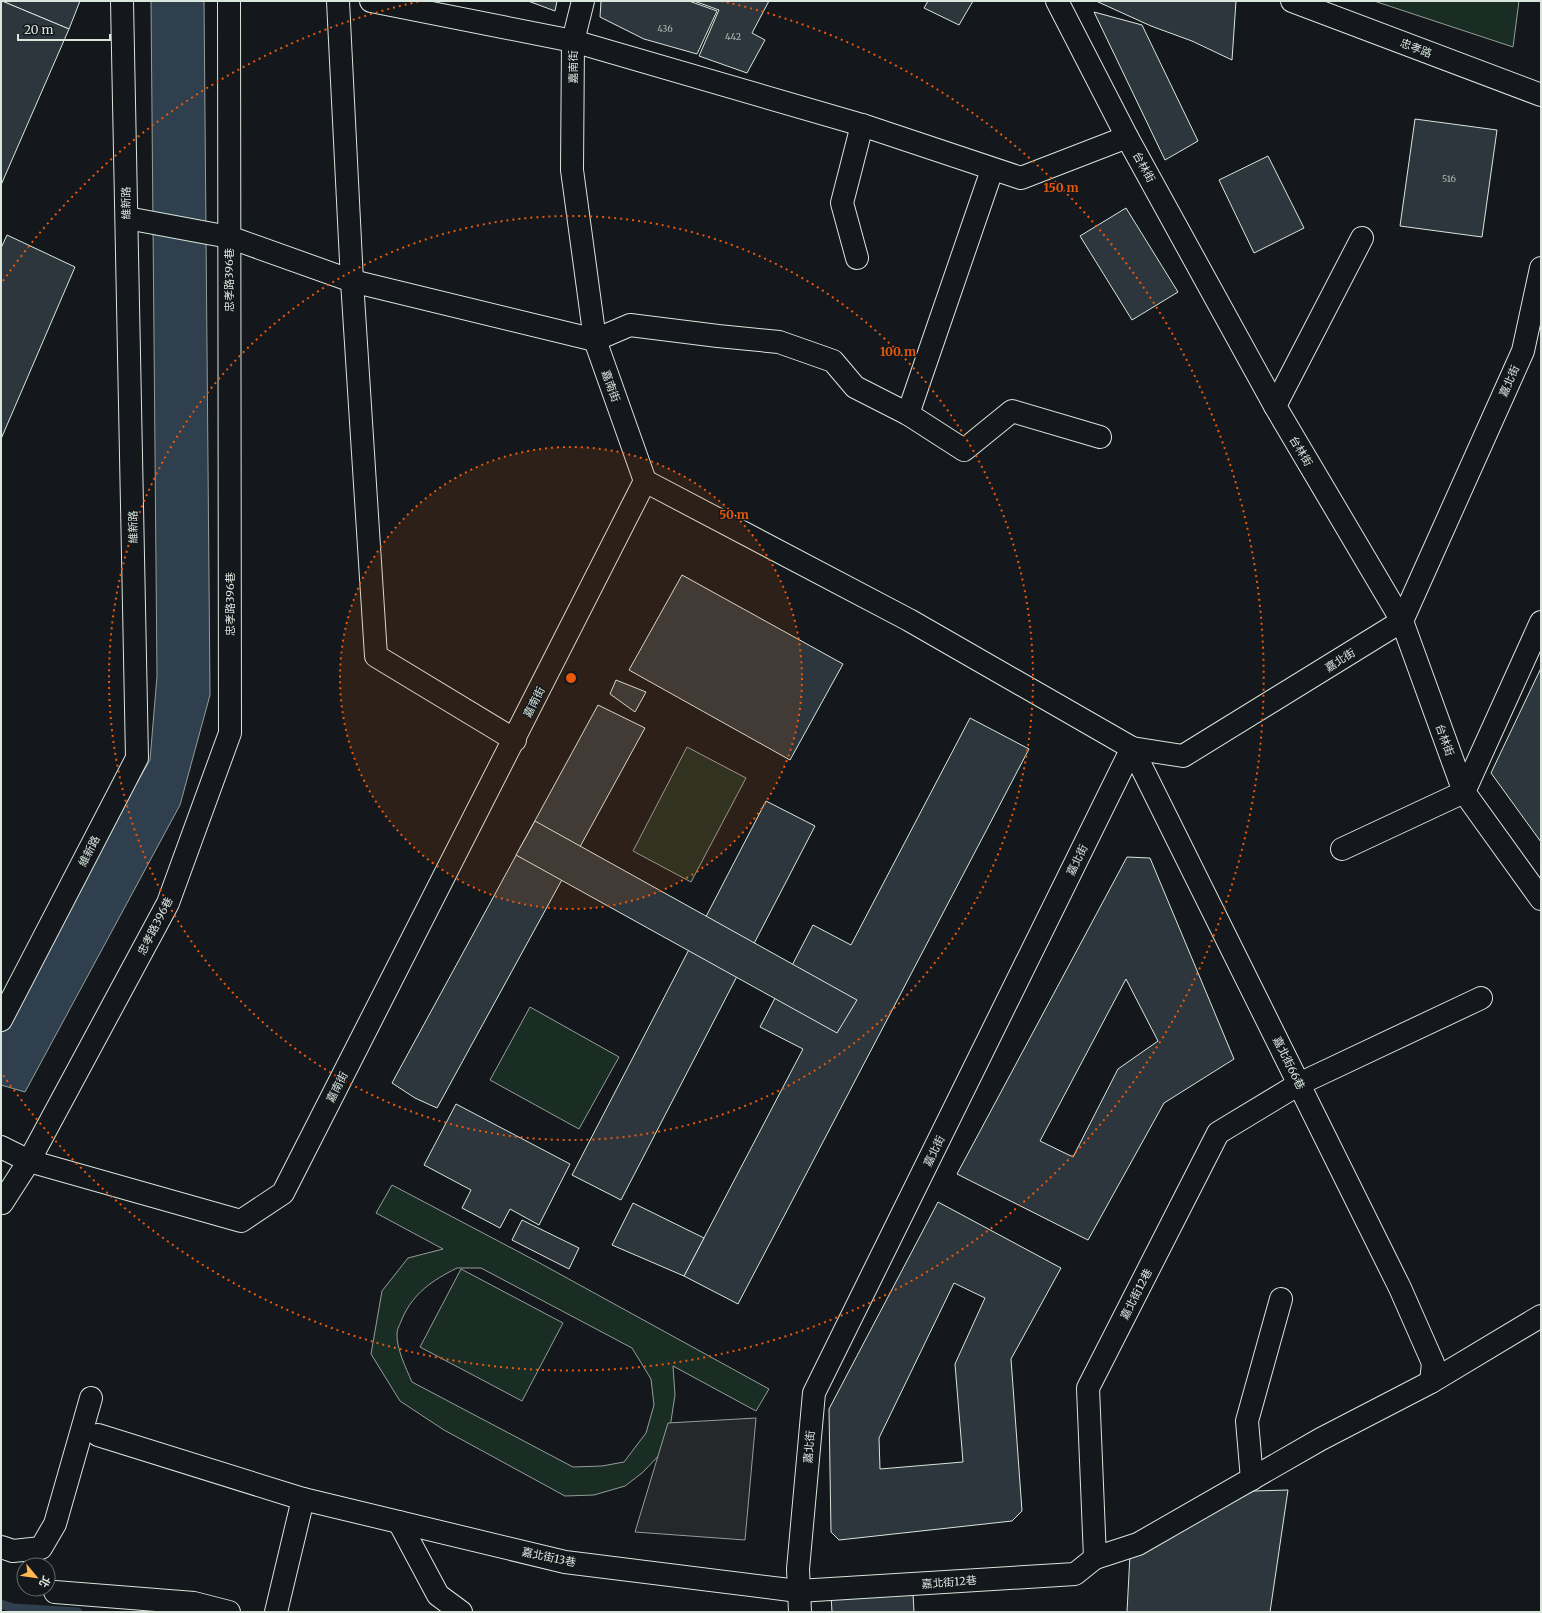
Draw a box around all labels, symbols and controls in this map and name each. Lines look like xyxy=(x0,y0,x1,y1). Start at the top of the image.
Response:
scale bar xyxy=(18,16,110,42)
text: 20 m xyxy=(24,22,53,37)
house number: 436 xyxy=(657,23,673,34)
house number: 442 xyxy=(725,31,741,42)
street label: 忠孝路 xyxy=(1398,36,1434,60)
street label: 嘉南街 xyxy=(566,51,580,84)
street label: 台林街 xyxy=(1130,149,1158,185)
house number: 516 xyxy=(1442,173,1457,184)
text: 150 m xyxy=(1044,180,1079,195)
street label: 維新路 xyxy=(119,186,133,220)
street label: 忠孝路396巷 xyxy=(222,248,236,312)
text: 100 m xyxy=(880,344,916,359)
street label: 嘉北街 xyxy=(1496,363,1522,399)
street label: 嘉南街 xyxy=(599,368,623,404)
street label: 台林街 xyxy=(1287,433,1315,469)
text: 50 m xyxy=(719,507,749,522)
street label: 維新路 xyxy=(126,510,140,544)
street label: 忠孝路396巷 xyxy=(223,572,237,636)
street label: 嘉北街 xyxy=(1322,645,1358,675)
centre of rings xyxy=(564,671,578,685)
street label: 嘉南街 xyxy=(520,684,548,720)
street label: 台林街 xyxy=(1433,722,1457,758)
street label: 維新路 xyxy=(75,833,103,869)
street label: 嘉北街 xyxy=(1063,842,1091,878)
street label: 忠孝路396巷 xyxy=(134,895,176,957)
street label: 嘉北街66巷 xyxy=(1270,1034,1308,1092)
street label: 嘉南街 xyxy=(323,1069,351,1105)
street label: 嘉北街 xyxy=(920,1133,948,1169)
street label: 嘉北街12巷 xyxy=(1117,1266,1155,1322)
street label: 嘉北街 xyxy=(801,1430,817,1464)
street label: 嘉北街13巷 xyxy=(521,1544,577,1570)
north arrow xyxy=(16,1557,56,1597)
street label: 嘉北街12巷 xyxy=(921,1573,977,1591)
text: 北 xyxy=(36,1574,54,1590)

